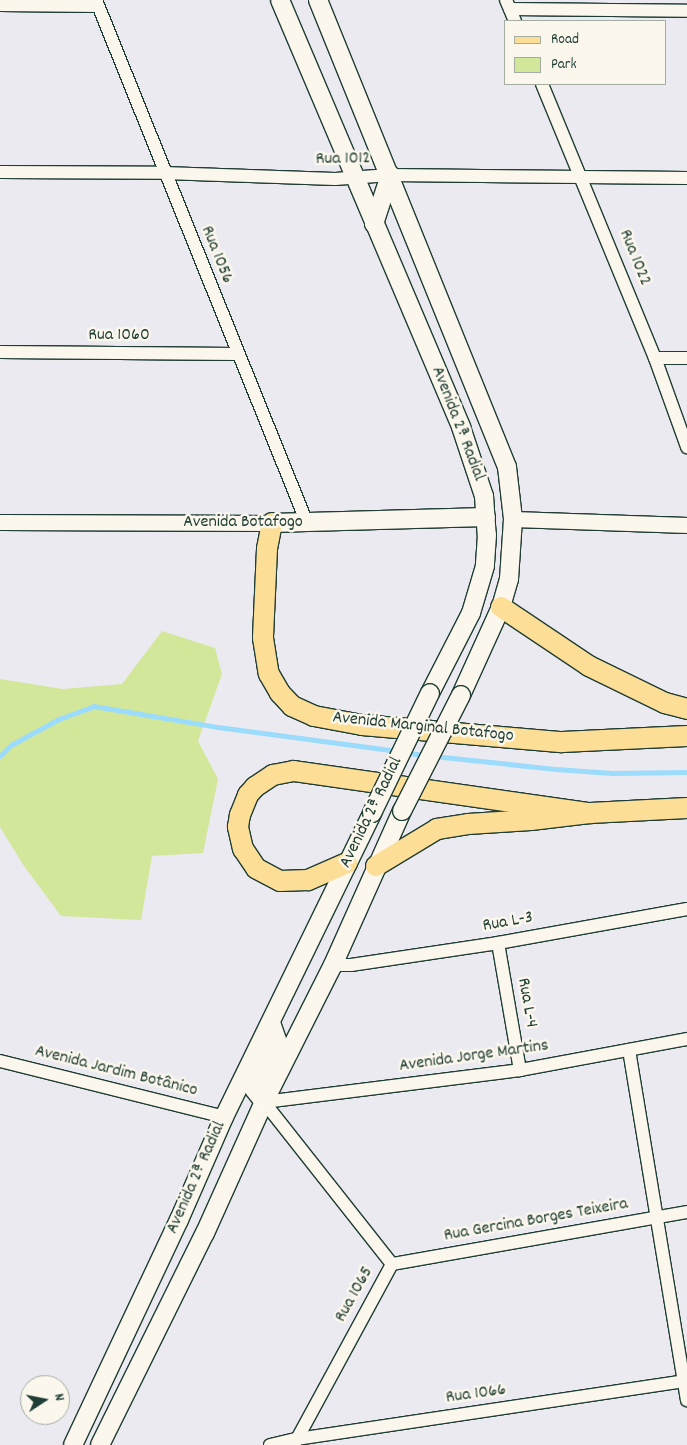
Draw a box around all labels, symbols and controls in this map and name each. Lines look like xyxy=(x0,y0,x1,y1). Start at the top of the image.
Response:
legend xyxy=(504,20,667,85)
text: Road xyxy=(551,29,579,51)
text: Park xyxy=(551,54,577,76)
street label: Rua 1012 xyxy=(315,149,371,171)
street label: Rua 1056 xyxy=(195,223,237,287)
street label: Rua 1022 xyxy=(613,227,655,289)
street label: Rua 1060 xyxy=(88,325,150,347)
street label: Avenida 2ª Radial xyxy=(425,364,489,484)
street label: Avenida Botafogo xyxy=(183,512,303,534)
street label: Avenida Marginal Botafogo xyxy=(331,708,515,748)
street label: Avenida 2ª Radial xyxy=(336,754,408,872)
street label: Rua L-3 xyxy=(481,908,535,938)
street label: Rua L-4 xyxy=(511,976,541,1030)
street label: Avenida Jorge Martins xyxy=(398,1036,550,1078)
street label: Avenida Jardim Botânico xyxy=(32,1041,200,1103)
street label: Avenida 2ª Radial xyxy=(163,1118,231,1238)
street label: Rua Gercina Borges Teixeira xyxy=(442,1194,630,1248)
street label: Rua 1065 xyxy=(331,1264,379,1326)
north arrow xyxy=(20,1375,70,1425)
street label: Rua 1066 xyxy=(445,1380,507,1410)
text: N xyxy=(48,1392,69,1403)

